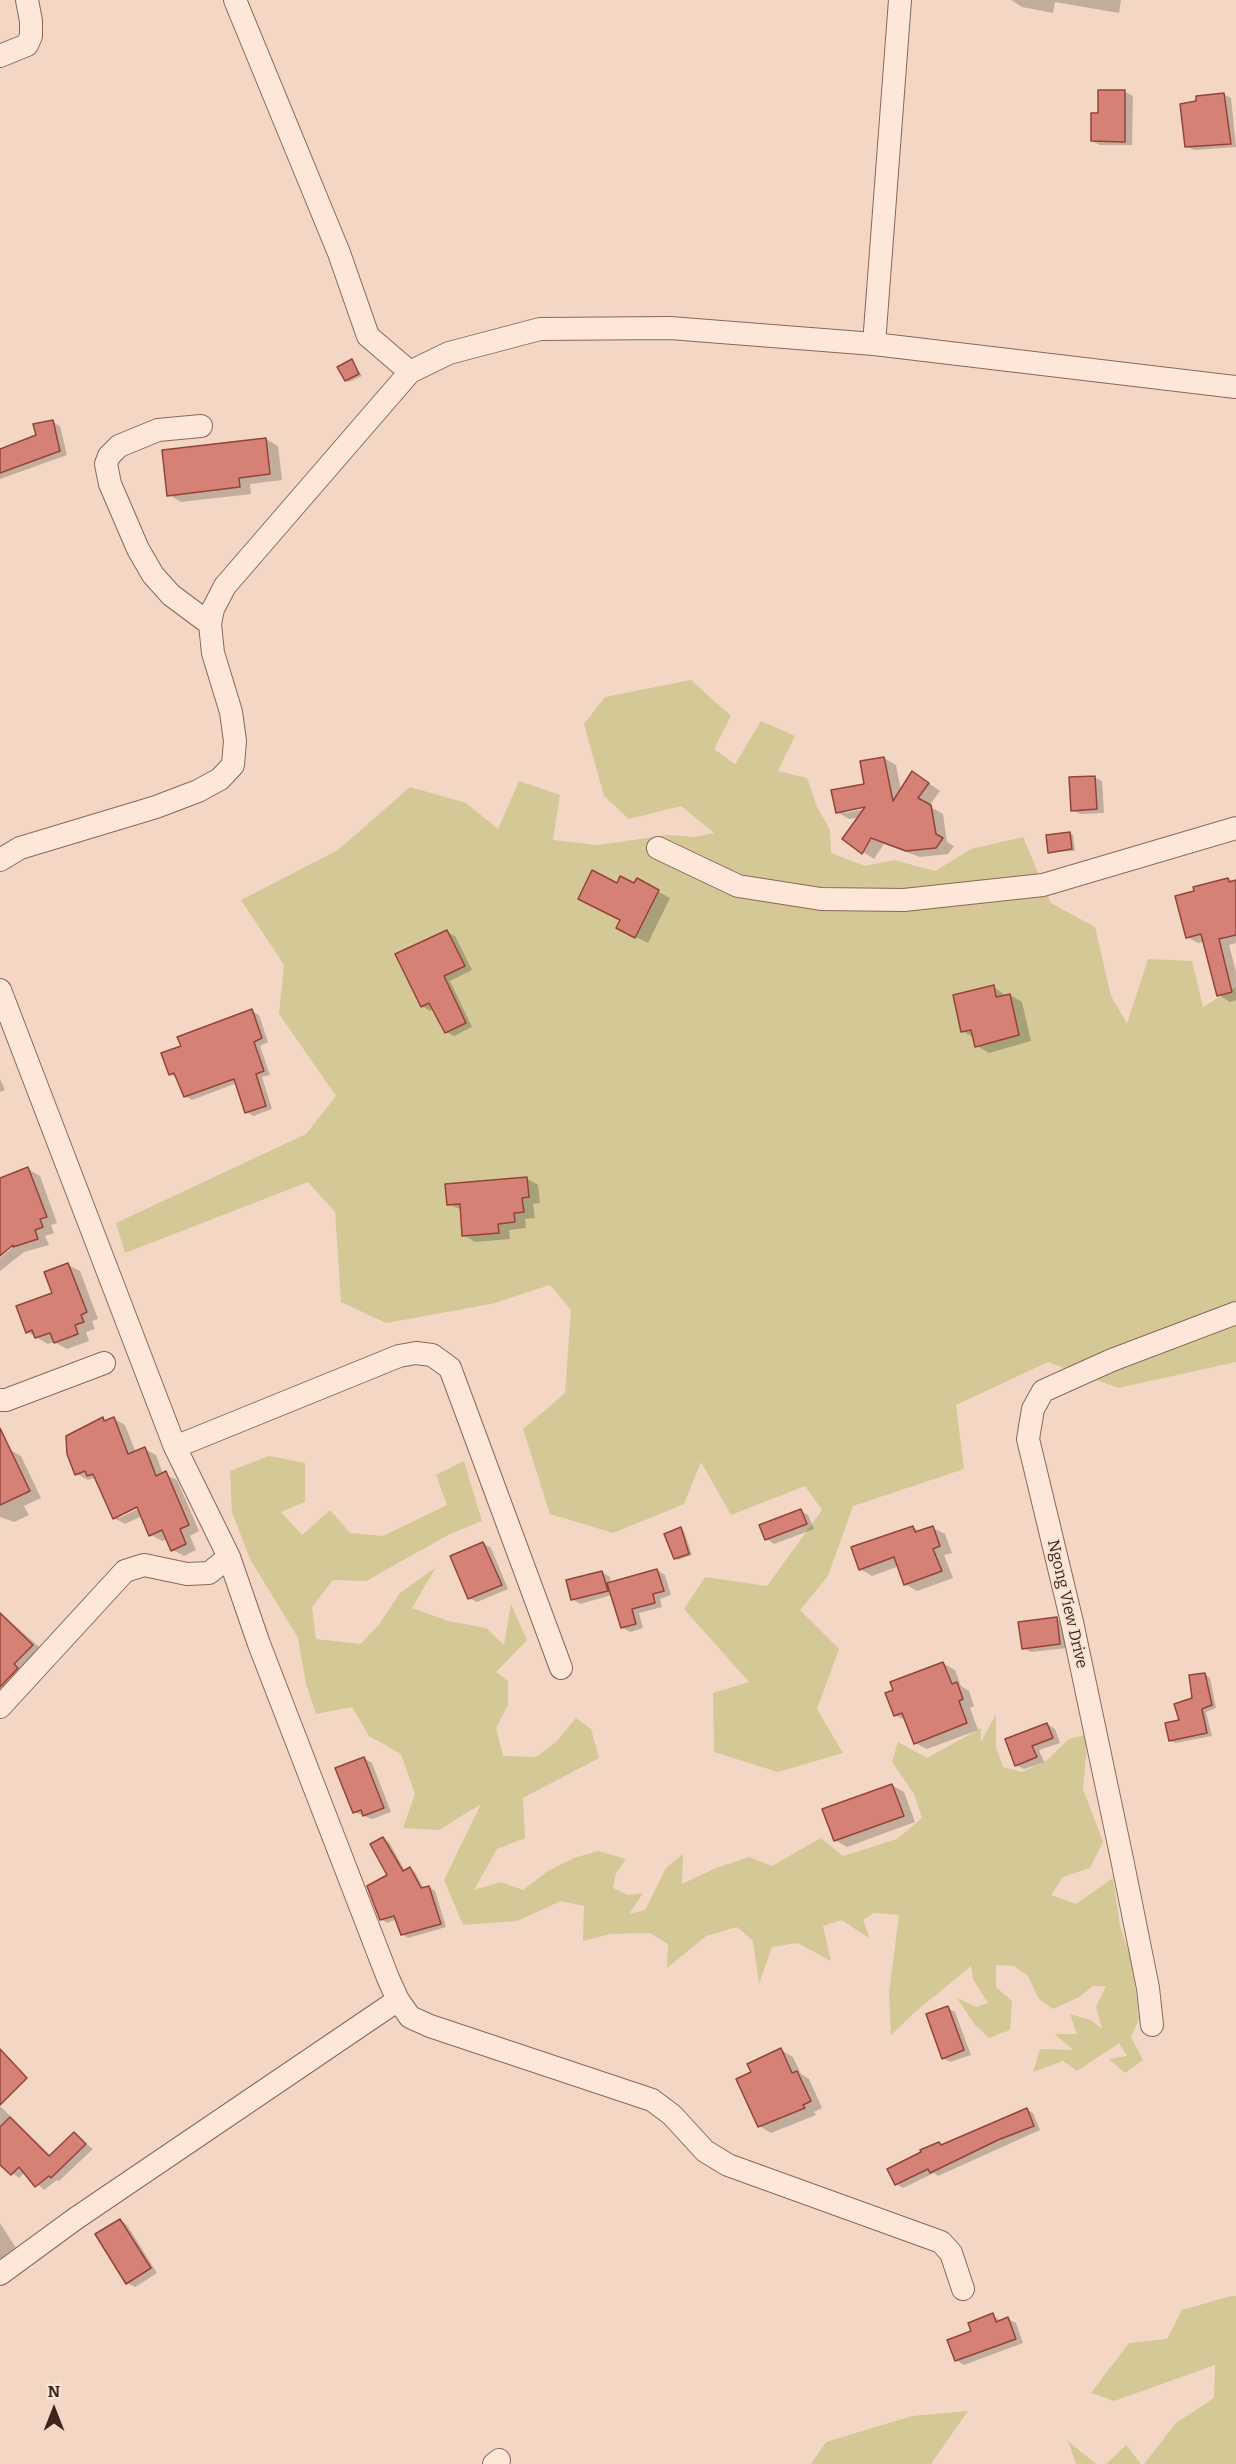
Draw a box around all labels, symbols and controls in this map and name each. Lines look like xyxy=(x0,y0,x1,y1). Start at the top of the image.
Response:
street label: Ngong View Drive xyxy=(1043,1538,1091,1670)
north arrow xyxy=(24,2380,84,2440)
text: N xyxy=(48,2382,60,2401)

